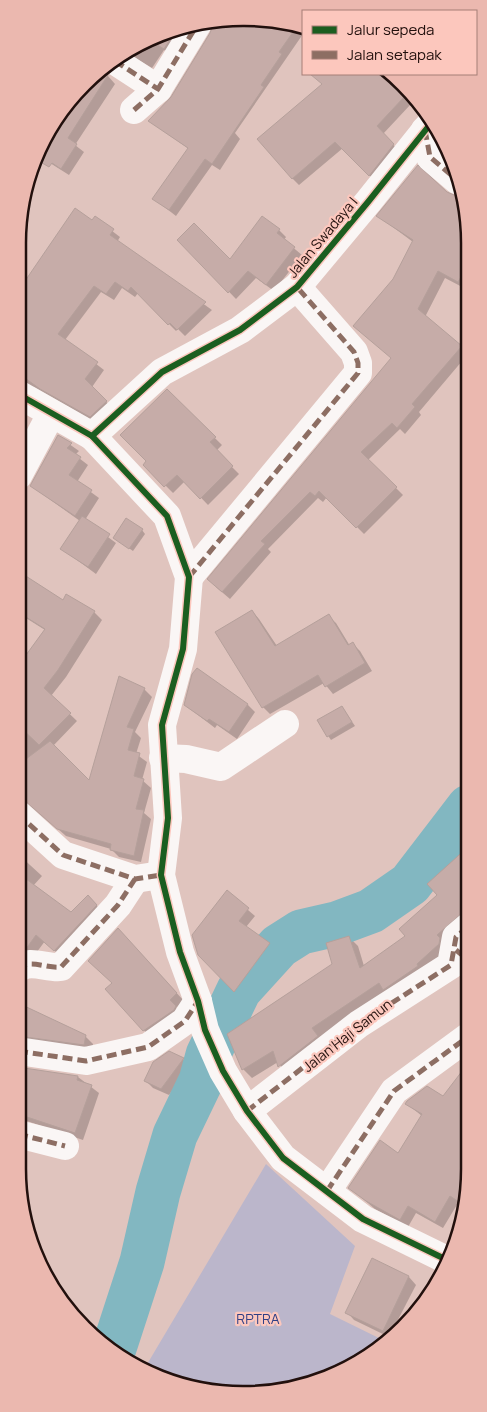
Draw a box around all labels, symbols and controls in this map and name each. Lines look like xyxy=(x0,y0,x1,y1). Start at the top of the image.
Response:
legend xyxy=(302,10,477,75)
text: Jalur sepeda xyxy=(347,19,434,40)
text: Jalan setapak xyxy=(347,44,442,65)
street label: Jalan Swadaya I xyxy=(283,193,361,281)
street label: Jalan Haji Samun xyxy=(298,994,396,1076)
park label: RPTRA xyxy=(236,1309,280,1328)

